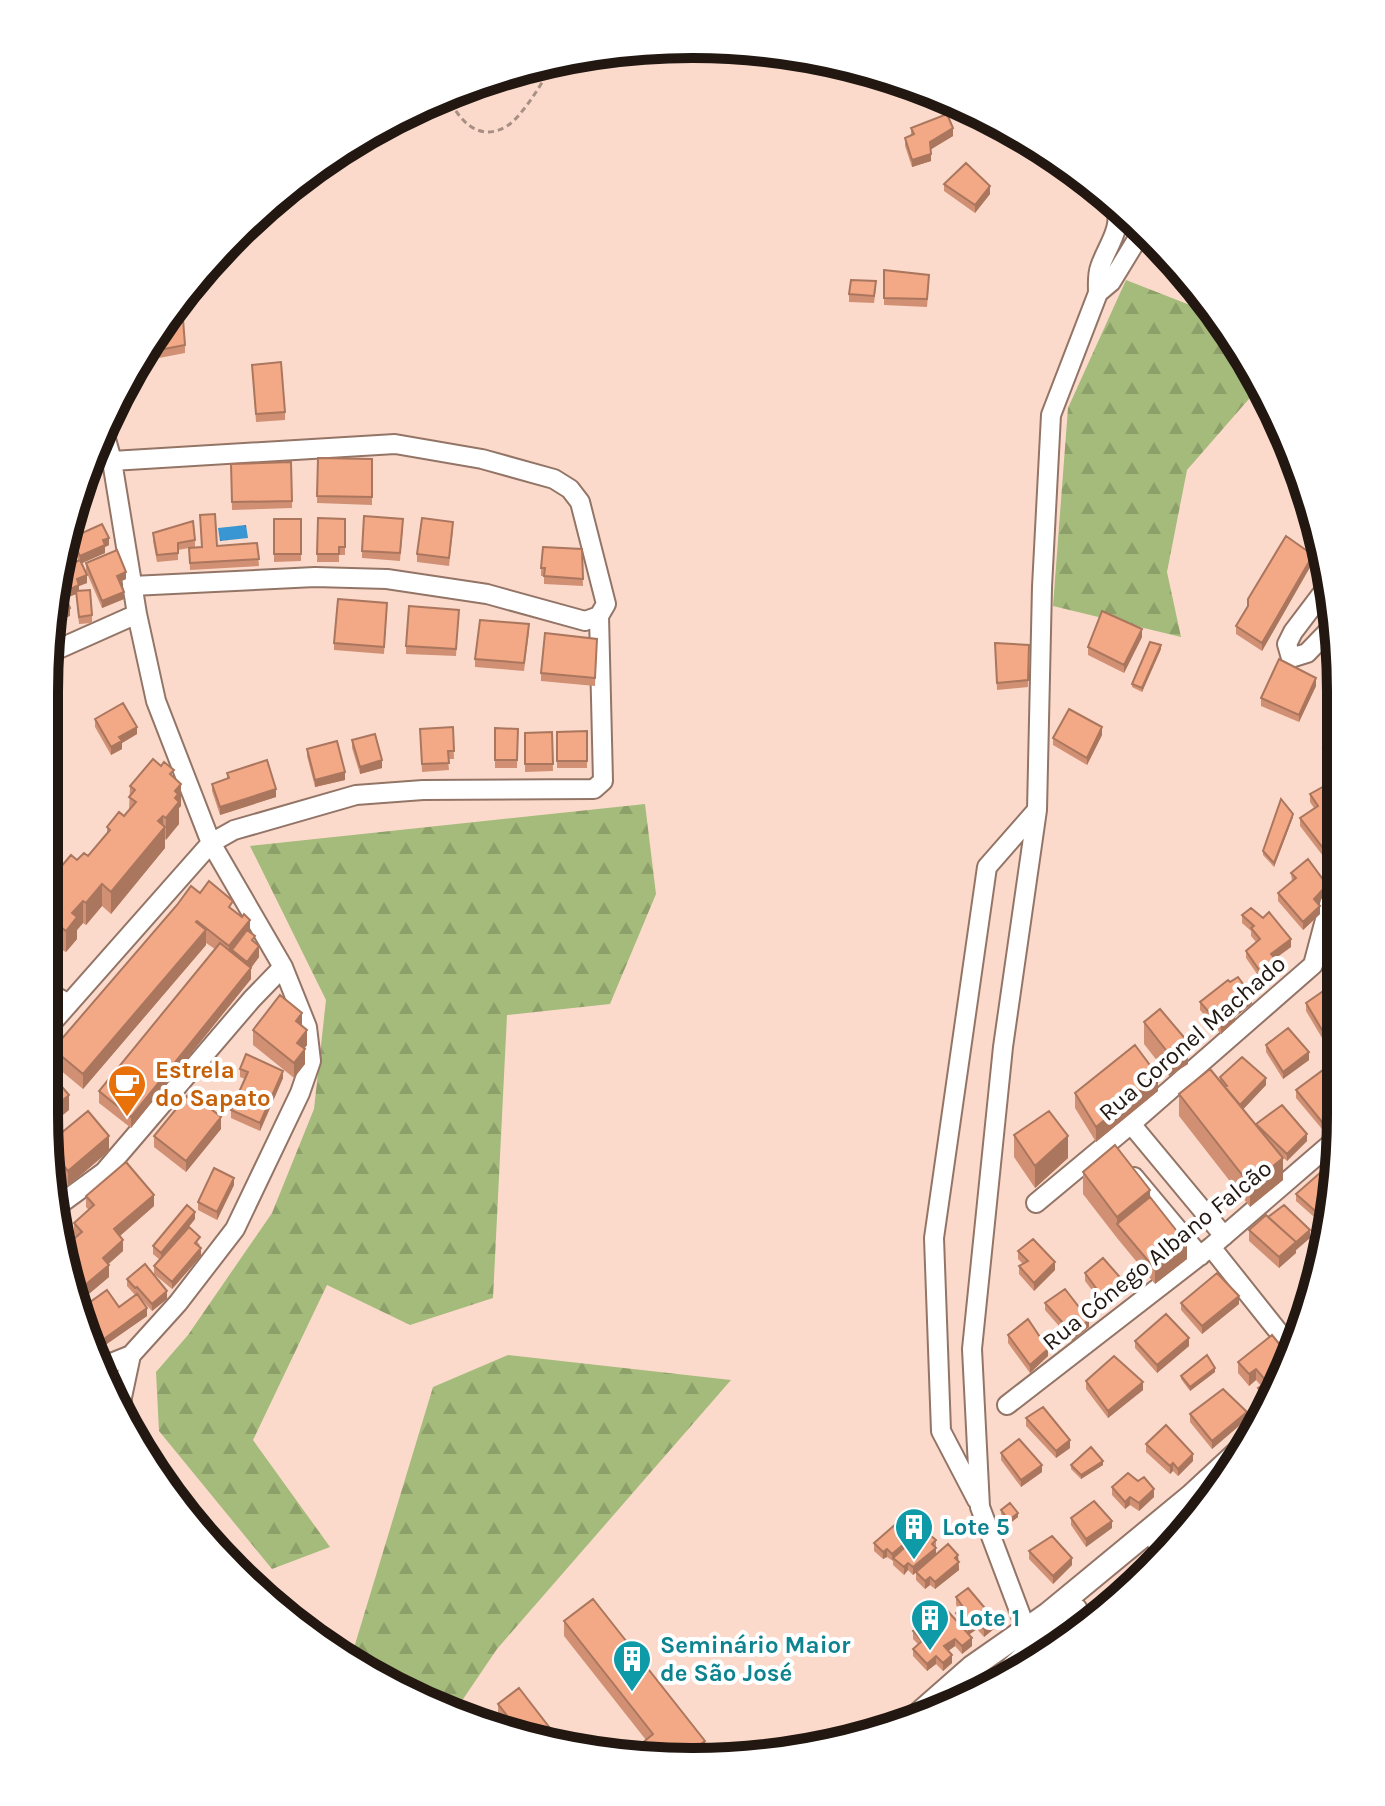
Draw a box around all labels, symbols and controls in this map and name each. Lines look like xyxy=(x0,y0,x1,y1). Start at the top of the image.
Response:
street label: Rua Coronel Machado xyxy=(1093,949,1291,1127)
place label: Estrela do Sapato xyxy=(155,1056,270,1112)
cafe icon: Estrela do Sapato xyxy=(106,1063,148,1118)
street label: Rua Cónego Albano Falcão xyxy=(1037,1154,1277,1356)
building icon: Lote 5 xyxy=(893,1506,935,1561)
place label: Lote 5 xyxy=(942,1513,1010,1541)
building icon: Lote 1 xyxy=(909,1597,951,1652)
place label: Lote 1 xyxy=(958,1604,1020,1632)
place label: Seminário Maior de São José xyxy=(660,1631,851,1687)
building icon: Seminário Maior de São José xyxy=(611,1638,653,1693)

